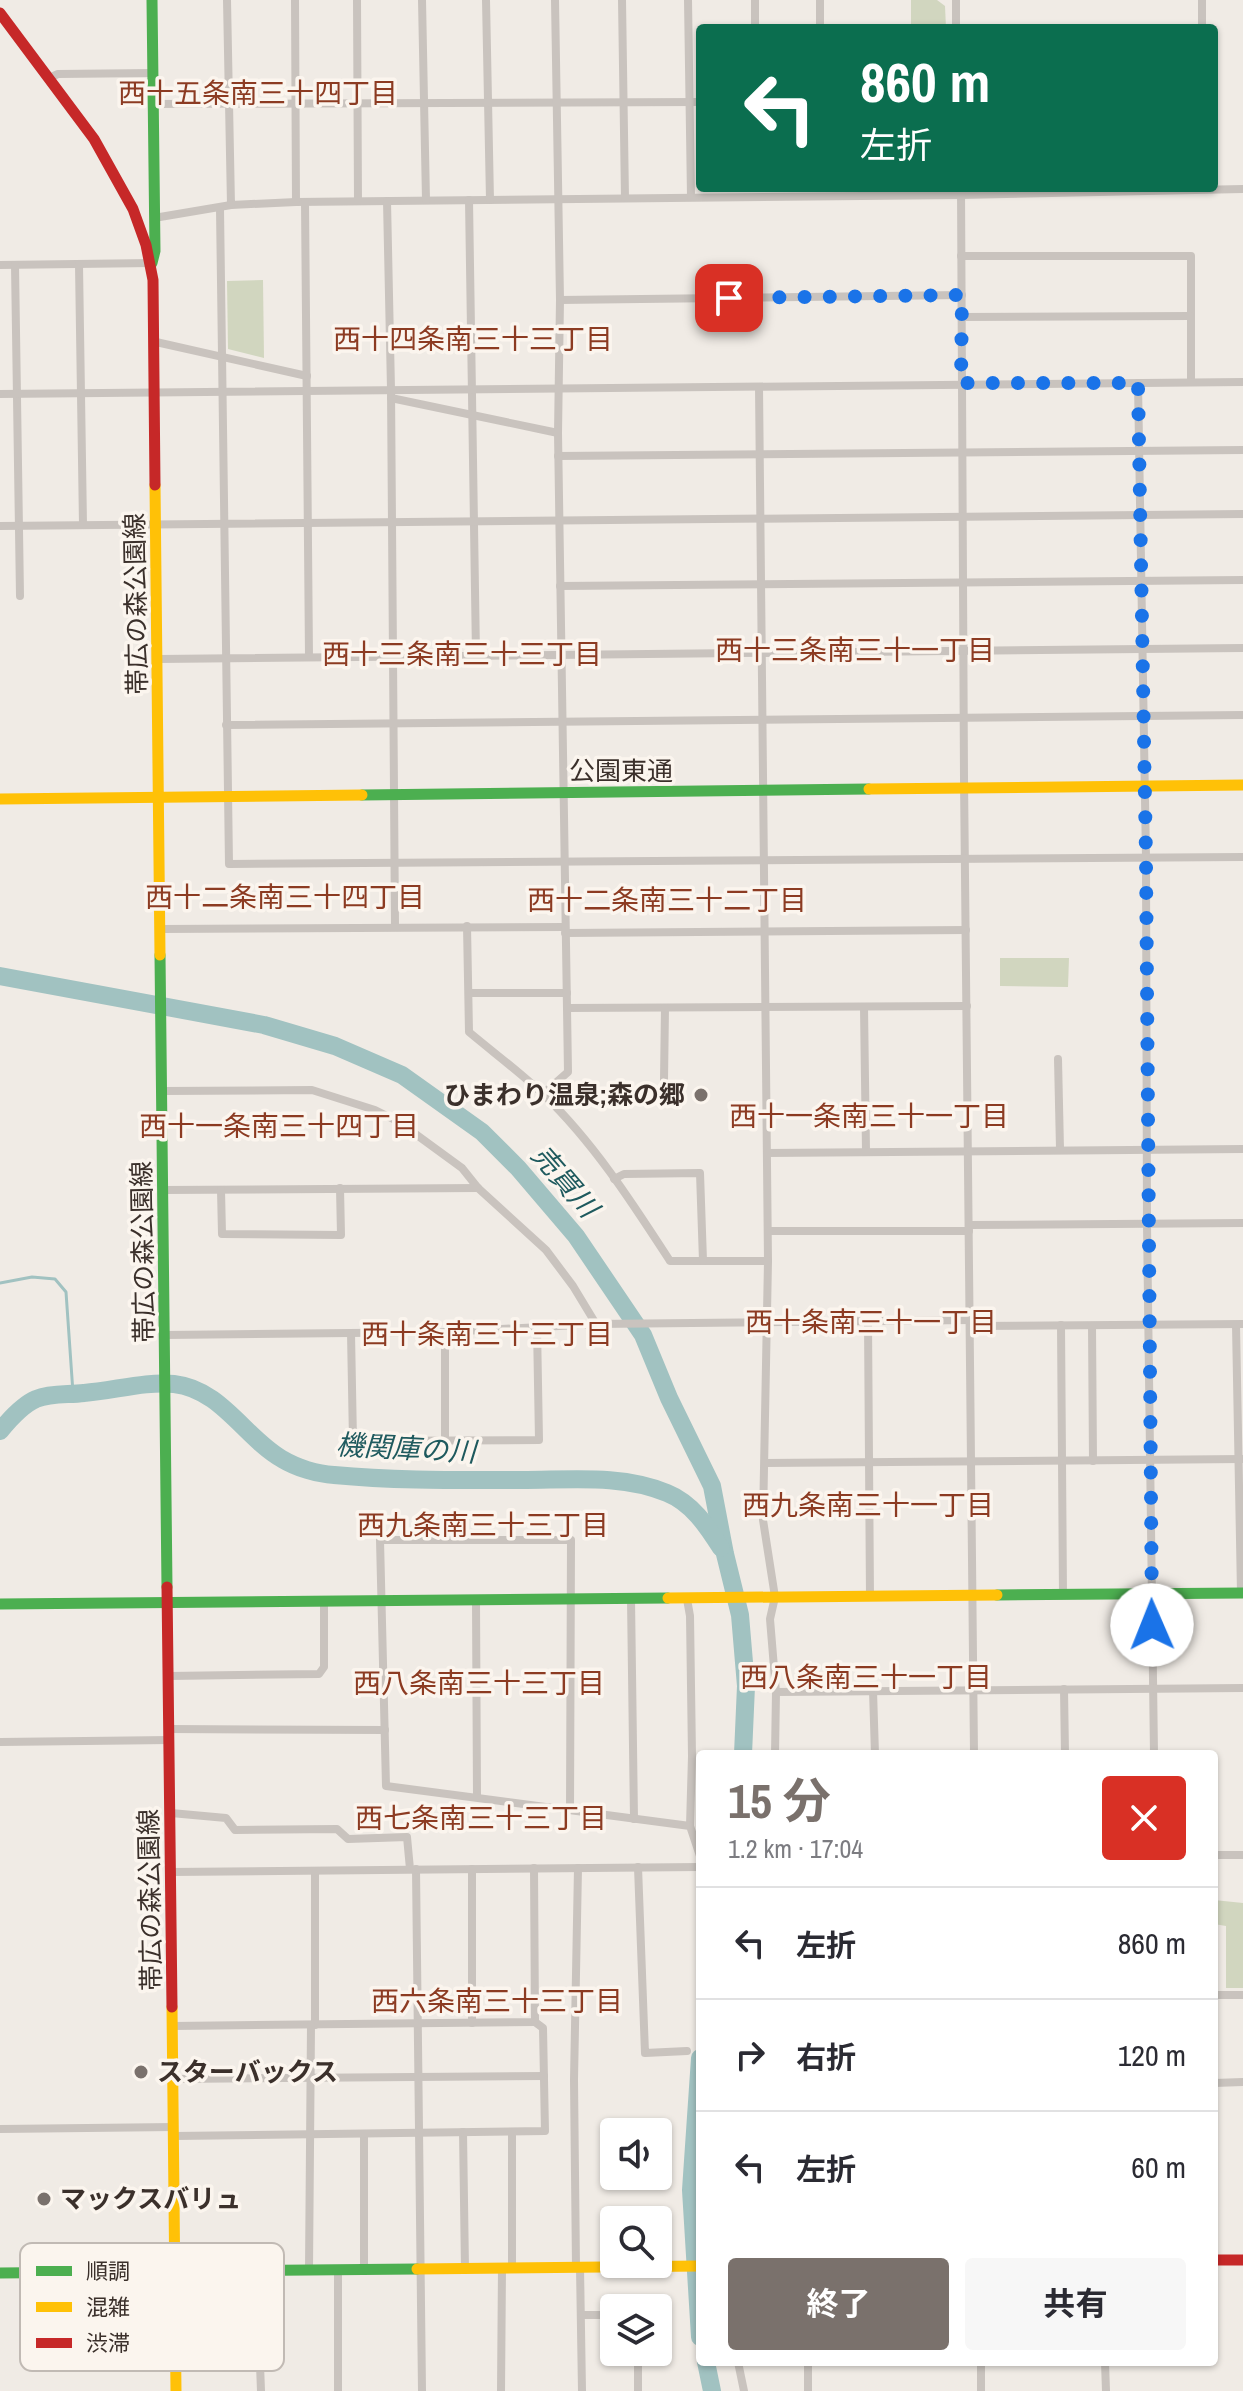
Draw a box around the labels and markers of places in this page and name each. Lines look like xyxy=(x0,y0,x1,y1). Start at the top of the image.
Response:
pin xyxy=(695,264,763,332)
place label: ひまわり温泉;森の郷 xyxy=(444,1077,685,1112)
marker: ひまわり温泉;森の郷 xyxy=(692,1086,710,1104)
place label: スターバックス xyxy=(157,2054,338,2089)
marker: スターバックス xyxy=(132,2063,150,2081)
place label: マックスバリュ xyxy=(60,2181,241,2216)
marker: マックスバリュ xyxy=(35,2190,53,2208)

